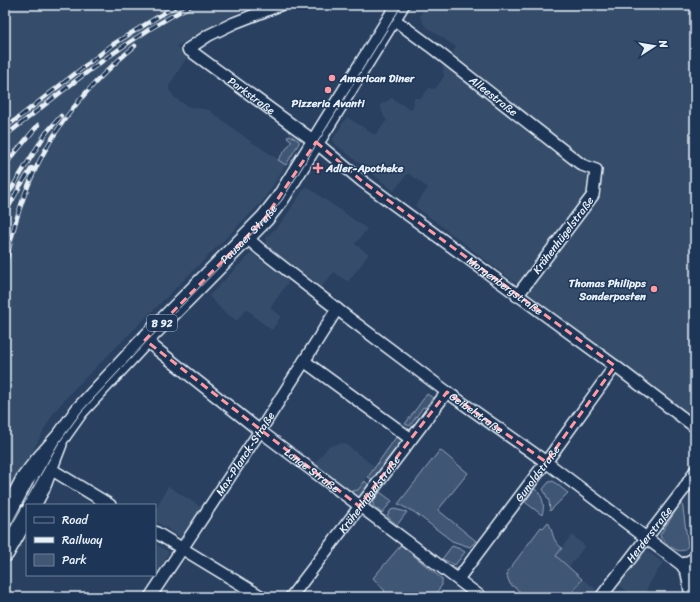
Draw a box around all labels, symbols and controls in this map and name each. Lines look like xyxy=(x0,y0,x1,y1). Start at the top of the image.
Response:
north arrow xyxy=(634,26,674,66)
text: N xyxy=(653,37,673,50)
place label: American Diner xyxy=(339,69,416,88)
street label: Alleestraße xyxy=(464,70,522,122)
street label: Parkstraße xyxy=(223,72,280,120)
marker: American Diner xyxy=(327,73,337,83)
marker: Pizzeria Avanti xyxy=(323,85,333,95)
place label: Pizzeria Avanti xyxy=(292,94,365,113)
place label: Adler-Apotheke xyxy=(325,159,404,178)
marker: Adler-Apotheke xyxy=(313,163,323,173)
street label: Krähenhügelstraße xyxy=(528,192,599,278)
street label: Pausaer Straße xyxy=(216,200,283,268)
street label: Morgenbergstraße xyxy=(462,251,547,321)
place label: Thomas Philipps Sonderposten xyxy=(569,274,647,306)
marker: Thomas Philipps Sonderposten xyxy=(649,284,659,294)
road number: B 92 xyxy=(147,315,177,331)
street label: Geibelstraße xyxy=(445,387,508,439)
street label: Max-Planck-Straße xyxy=(211,408,280,500)
street label: Gunoldstraße xyxy=(510,441,565,506)
street label: Lange Straße xyxy=(280,443,344,498)
street label: Krähenhügelstraße xyxy=(334,451,406,538)
street label: Herderstraße xyxy=(622,502,678,567)
legend xyxy=(26,504,156,576)
text: Road xyxy=(62,509,89,531)
text: Railway xyxy=(62,529,103,551)
text: Park xyxy=(62,549,87,571)

